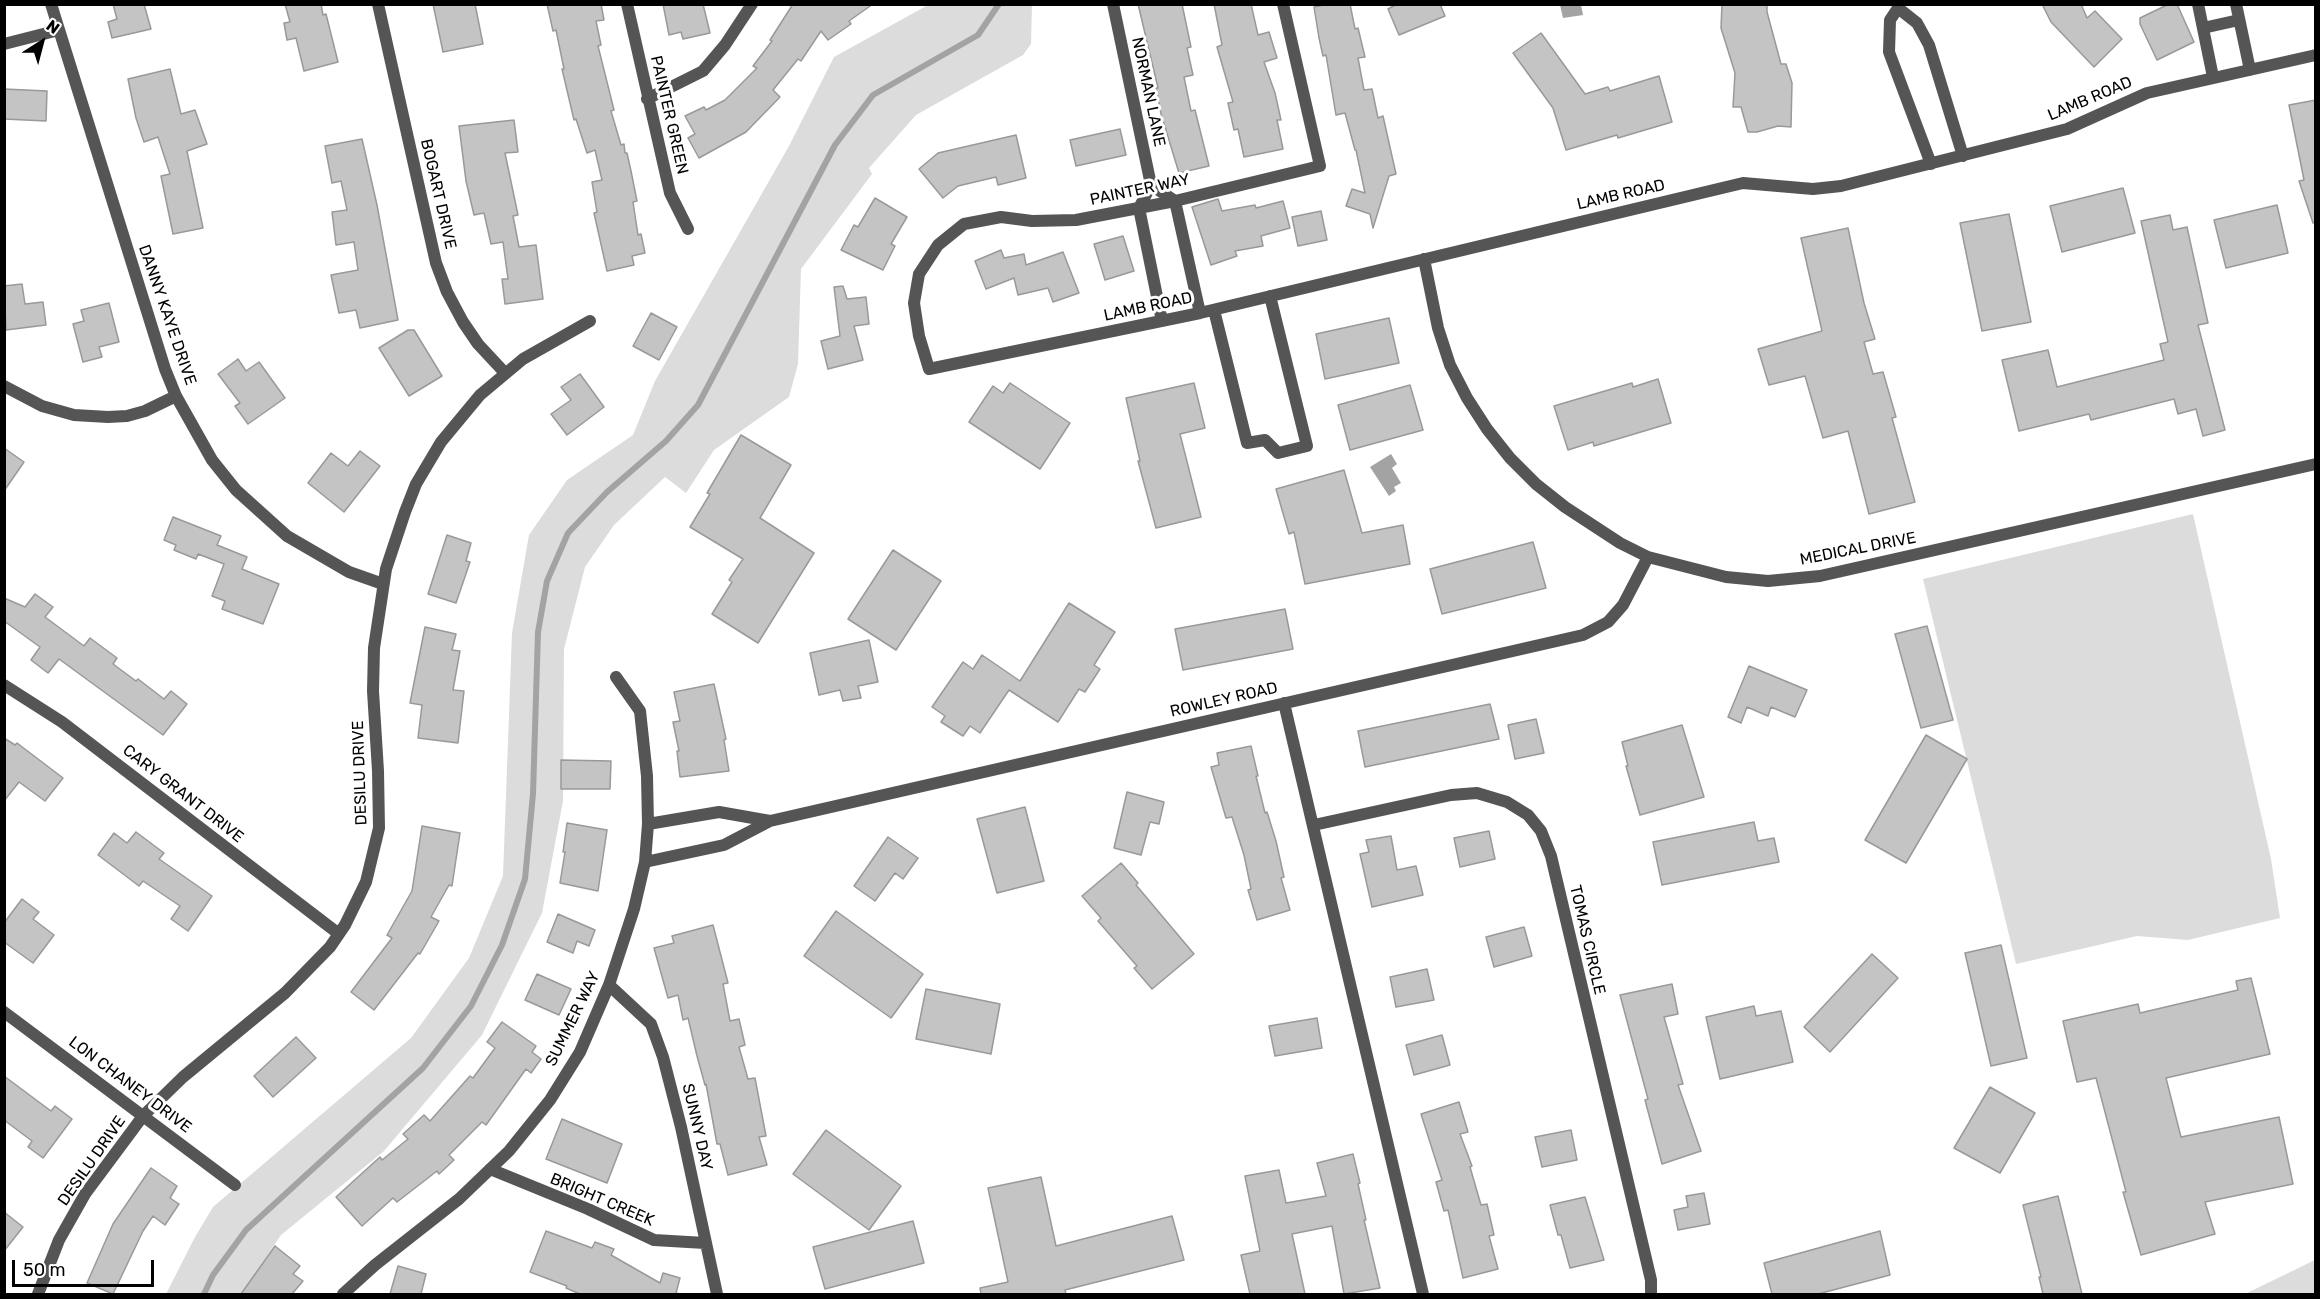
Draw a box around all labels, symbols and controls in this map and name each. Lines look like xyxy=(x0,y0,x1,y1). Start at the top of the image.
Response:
north arrow xyxy=(12,12,72,72)
text: N xyxy=(43,16,63,38)
street label: NORMAN LANE xyxy=(1127,36,1169,148)
street label: PAINTER GREEN xyxy=(646,54,692,176)
street label: LAMB ROAD xyxy=(2045,73,2135,125)
street label: BOGART DRIVE xyxy=(416,137,460,251)
street label: PAINTER WAY xyxy=(1088,170,1192,210)
street label: LAMB ROAD xyxy=(1575,176,1667,214)
street label: DANNY KAYE DRIVE xyxy=(134,242,200,388)
street label: LAMB ROAD xyxy=(1102,288,1194,326)
street label: MEDICAL DRIVE xyxy=(1798,528,1918,570)
street label: ROWLEY ROAD xyxy=(1168,678,1280,722)
street label: DESILU DRIVE xyxy=(349,720,371,826)
street label: CARY GRANT DRIVE xyxy=(119,741,247,847)
street label: TOMAS CIRCLE xyxy=(1565,883,1609,997)
street label: SUMMER WAY xyxy=(542,969,604,1069)
street label: LON CHANEY DRIVE xyxy=(65,1033,195,1137)
street label: SUNNY DAY xyxy=(678,1082,716,1172)
street label: DESILU DRIVE xyxy=(54,1113,130,1209)
street label: BRIGHT CREEK xyxy=(547,1169,657,1231)
scale bar xyxy=(15,1248,158,1286)
text: 50 m xyxy=(23,1259,66,1281)

